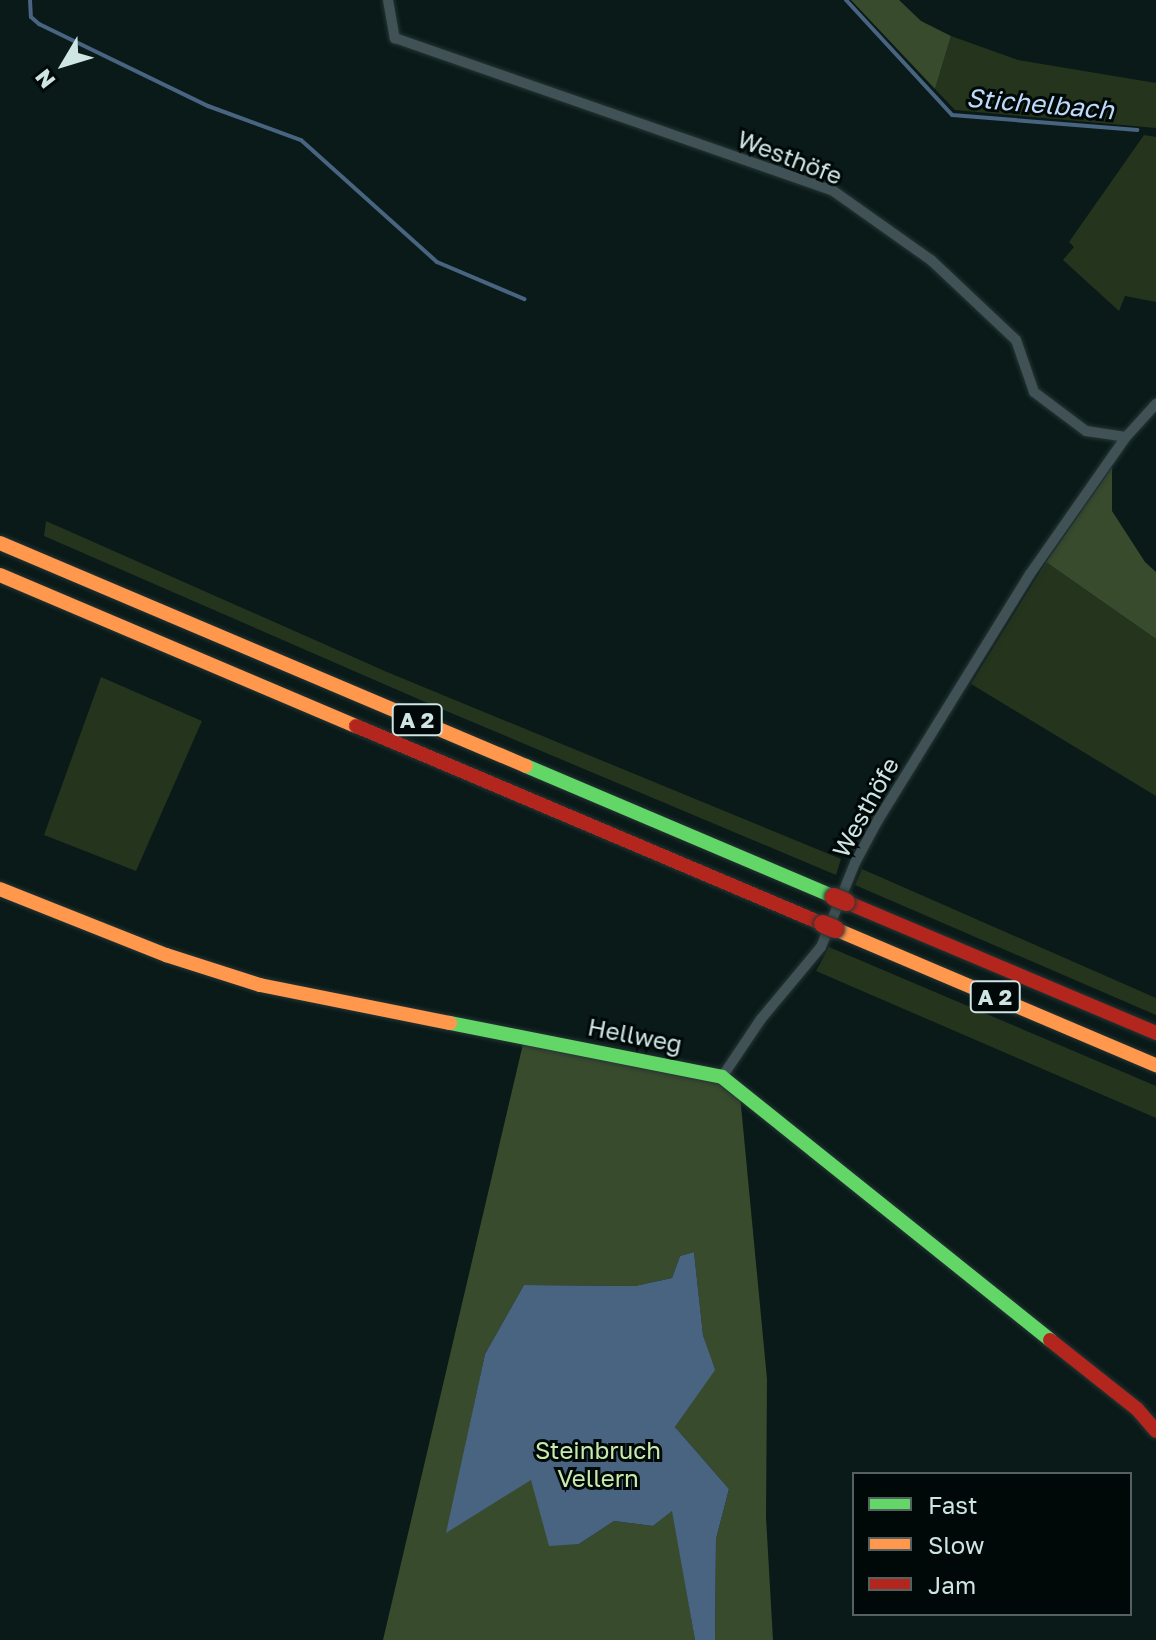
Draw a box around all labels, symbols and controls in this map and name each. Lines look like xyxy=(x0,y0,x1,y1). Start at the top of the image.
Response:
north arrow xyxy=(24,24,104,104)
text: N xyxy=(29,64,60,94)
water label: Stichelbach xyxy=(965,82,1115,126)
street label: Westhöfe xyxy=(734,124,846,190)
road number: A 2 xyxy=(391,702,443,738)
street label: Westhöfe xyxy=(826,752,904,862)
road number: A 2 xyxy=(969,979,1021,1015)
street label: Hellweg xyxy=(586,1012,684,1058)
park label: Steinbruch Vellern xyxy=(535,1436,661,1492)
legend xyxy=(852,1472,1132,1616)
text: Fast xyxy=(928,1490,978,1519)
text: Slow xyxy=(928,1530,984,1559)
text: Jam xyxy=(928,1570,976,1599)

